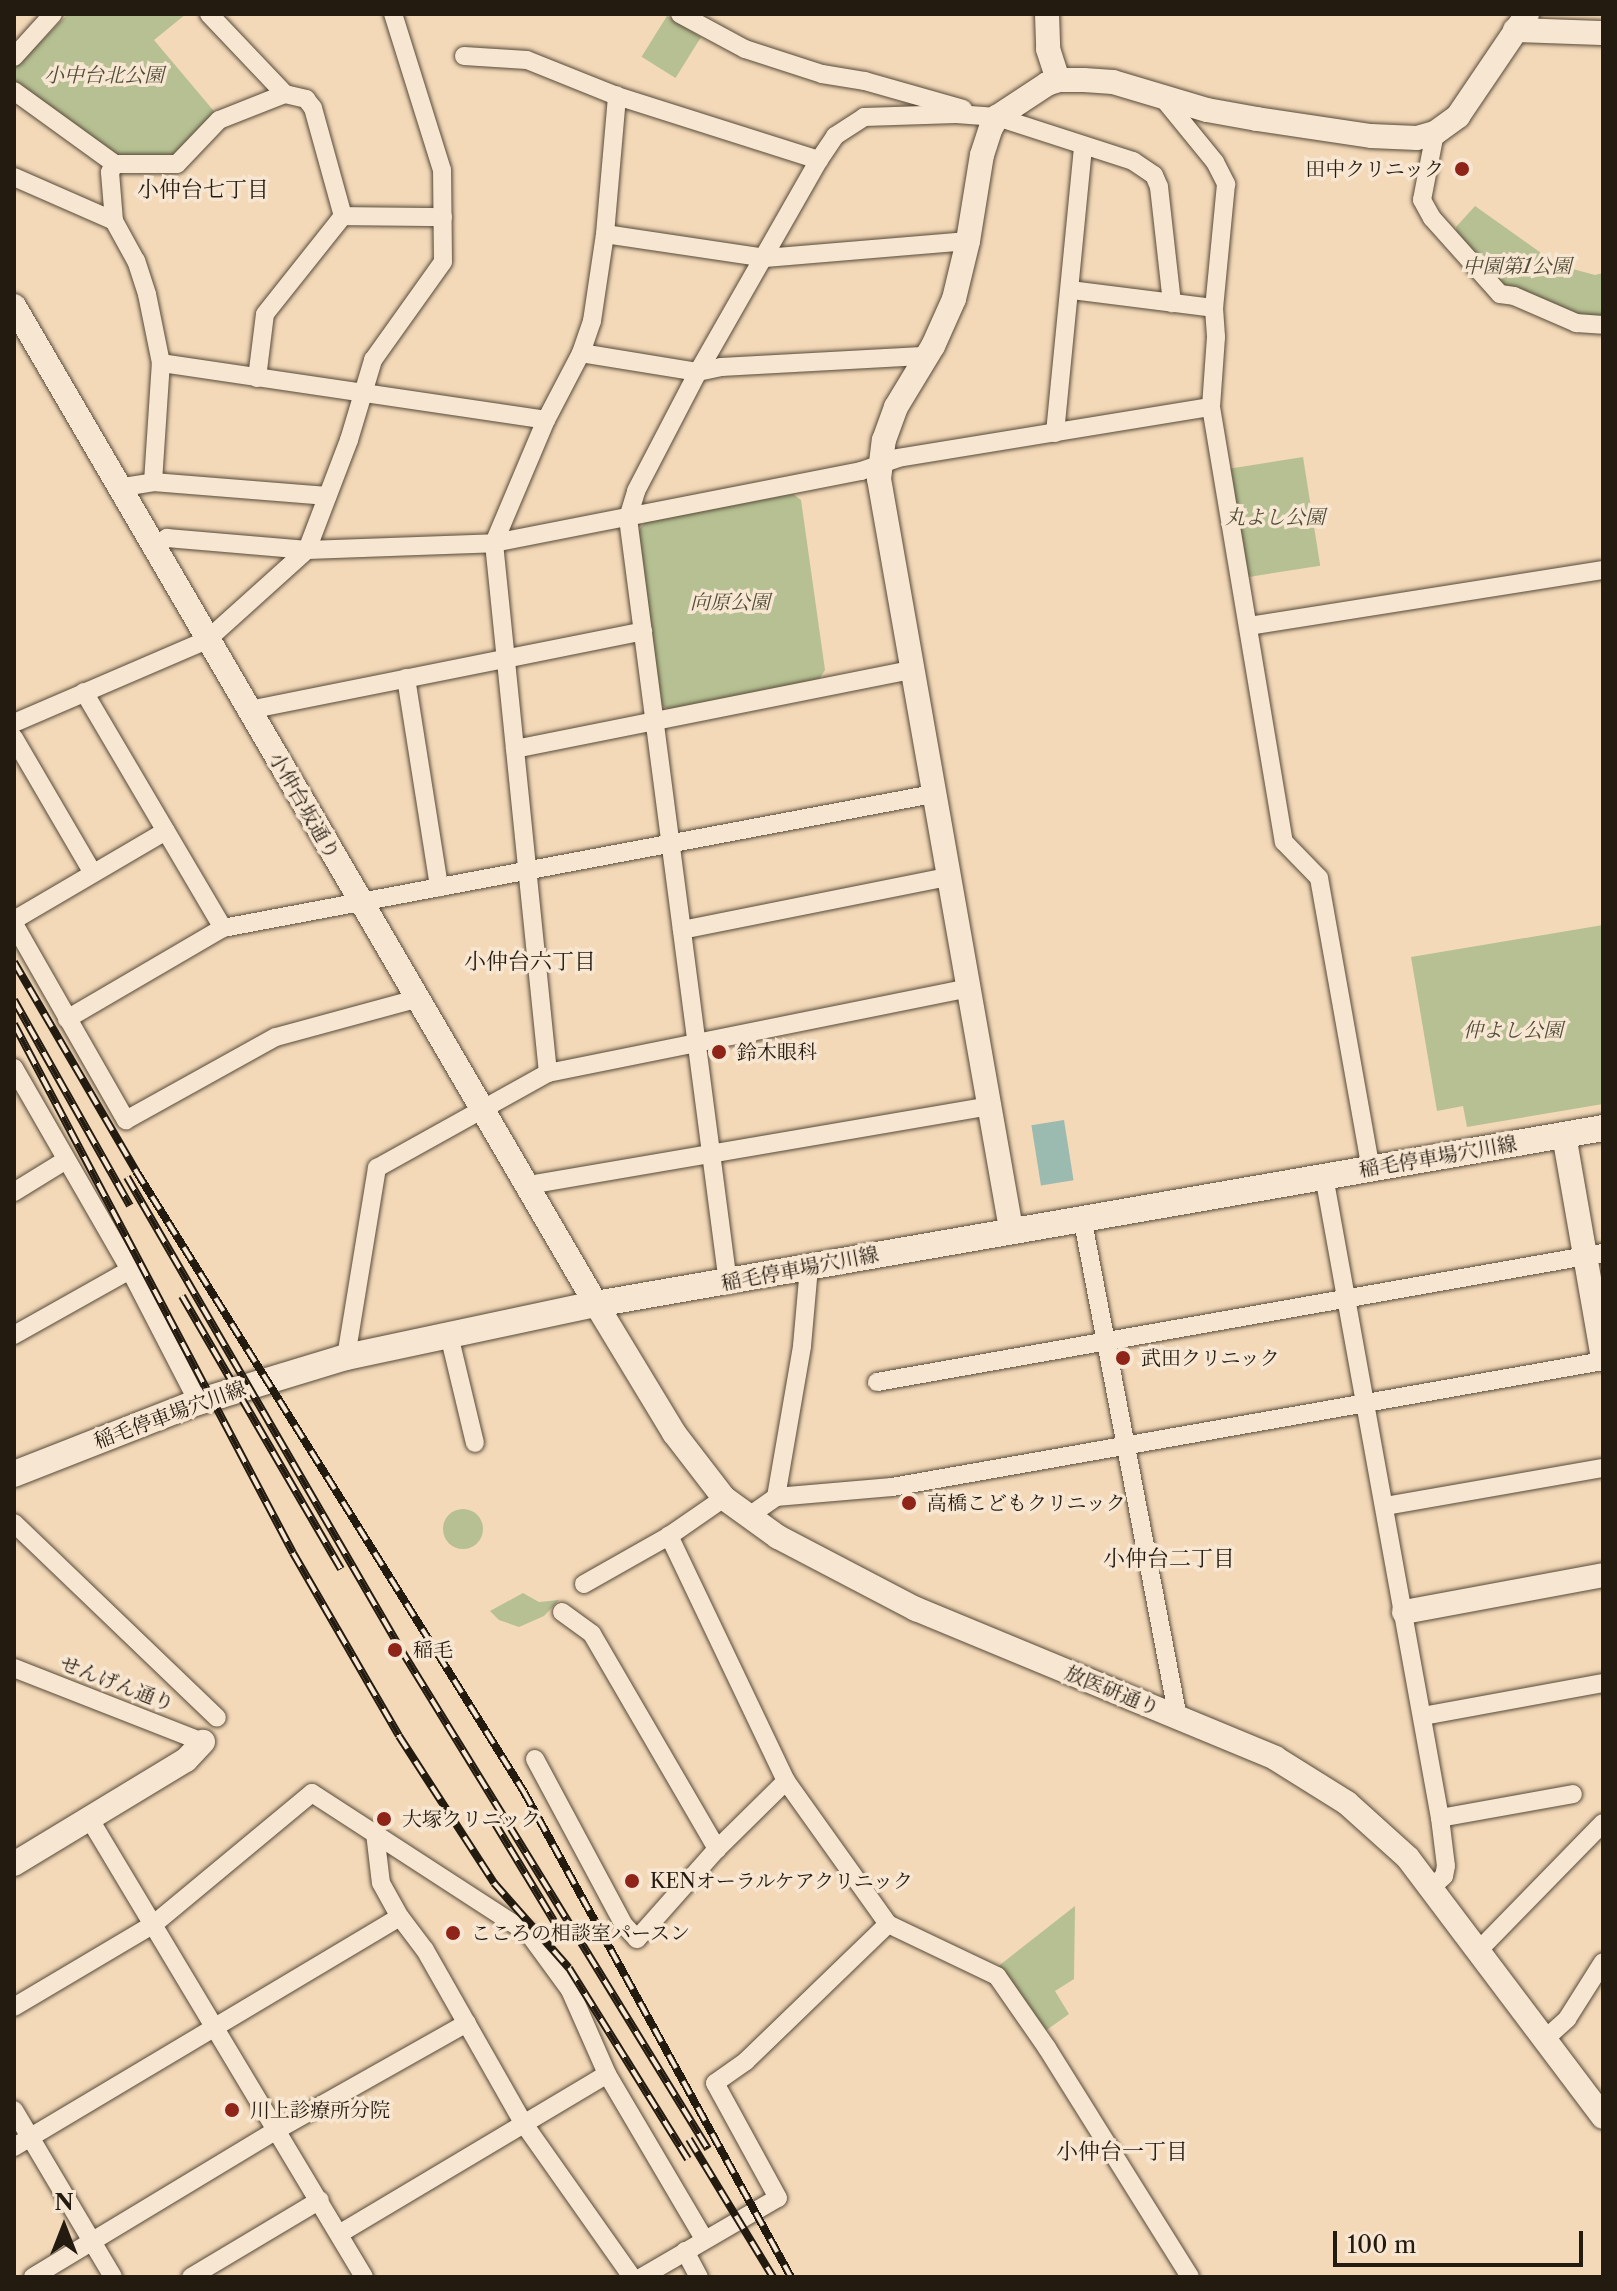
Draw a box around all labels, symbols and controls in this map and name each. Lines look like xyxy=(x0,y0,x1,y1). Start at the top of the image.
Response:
park label: 小中台北公園 xyxy=(44,63,164,87)
place label: 田中クリニック xyxy=(1304,157,1444,181)
marker: 田中クリニック xyxy=(1451,158,1473,180)
district label: 小仲台七丁目 xyxy=(137,177,269,203)
park label: 中園第1公園 xyxy=(1463,254,1571,278)
park label: 丸よし公園 xyxy=(1225,505,1325,529)
park label: 向原公園 xyxy=(690,590,770,614)
street label: 小仲台坂通り xyxy=(264,748,344,864)
district label: 小仲台六丁目 xyxy=(464,949,596,975)
park label: 仲よし公園 xyxy=(1463,1018,1563,1042)
place label: 鈴木眼科 xyxy=(737,1040,817,1064)
marker: 鈴木眼科 xyxy=(708,1041,730,1063)
street label: 稲毛停車場穴川線 xyxy=(1357,1131,1519,1183)
street label: 稲毛停車場穴川線 xyxy=(719,1242,881,1296)
place label: 武田クリニック xyxy=(1141,1346,1281,1370)
marker: 武田クリニック xyxy=(1112,1347,1134,1369)
street label: 稲毛停車場穴川線 xyxy=(91,1376,249,1454)
place label: 高橋こどもクリニック xyxy=(927,1491,1127,1515)
marker: 高橋こどもクリニック xyxy=(898,1492,920,1514)
district label: 小仲台二丁目 xyxy=(1103,1546,1235,1572)
place label: 稲毛 xyxy=(413,1638,453,1662)
marker: 稲毛 xyxy=(384,1639,406,1661)
street label: せんげん通り xyxy=(57,1651,177,1717)
street label: 放医研通り xyxy=(1061,1661,1163,1721)
place label: 大塚クリニック xyxy=(402,1807,542,1831)
marker: 大塚クリニック xyxy=(373,1808,395,1830)
place label: KENオーラルケアクリニック xyxy=(650,1869,916,1893)
marker: KENオーラルケアクリニック xyxy=(621,1870,643,1892)
place label: こころの相談室パースン xyxy=(471,1921,691,1945)
marker: こころの相談室パースン xyxy=(442,1922,464,1944)
place label: 川上診療所分院 xyxy=(250,2098,390,2122)
marker: 川上診療所分院 xyxy=(221,2099,243,2121)
district label: 小仲台一丁目 xyxy=(1056,2139,1188,2165)
north arrow xyxy=(24,2187,104,2267)
text: N xyxy=(54,2189,74,2216)
scale bar xyxy=(1337,2215,1587,2265)
text: 100 m xyxy=(1347,2230,1416,2259)

